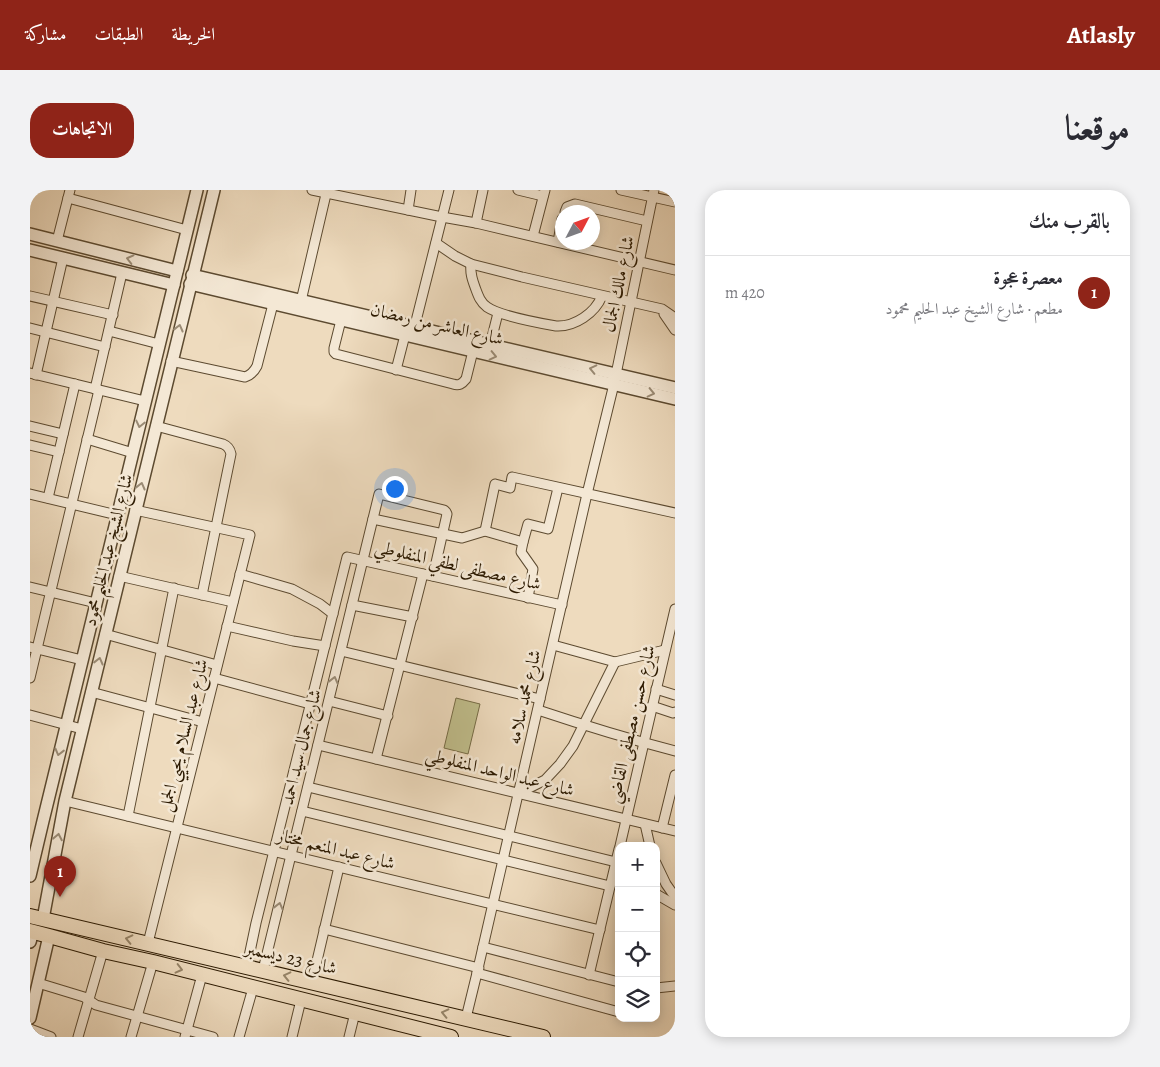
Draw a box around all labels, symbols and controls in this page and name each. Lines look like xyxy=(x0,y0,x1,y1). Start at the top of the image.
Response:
text: Atlasly xyxy=(1067,19,1135,51)
text: مشاركة xyxy=(25,22,66,46)
text: الطبقات xyxy=(94,22,143,46)
text: الخريطة xyxy=(171,22,215,46)
button: الاتجاهات xyxy=(30,103,134,158)
text: موقعنا xyxy=(1065,103,1130,151)
north arrow xyxy=(555,205,600,250)
text: بالقرب منك xyxy=(1029,207,1110,235)
street label: شارع مالك الجمال xyxy=(596,234,643,335)
one-way arrow xyxy=(126,254,135,265)
text: معصرة عجوة xyxy=(993,265,1063,291)
text: 420 m xyxy=(725,282,765,304)
text: 1 xyxy=(1091,282,1097,304)
street label: شارع العاشر من رمضان xyxy=(368,297,506,354)
text: مطعم · شارع الشيخ عبد الحليم محمود xyxy=(885,298,1063,320)
one-way arrow xyxy=(173,324,184,333)
one-way arrow xyxy=(488,350,497,361)
one-way arrow xyxy=(589,364,598,375)
one-way arrow xyxy=(647,387,656,398)
one-way arrow xyxy=(135,420,146,429)
street label: شارع الشيخ عبد الحليم محمود xyxy=(77,471,144,630)
your location xyxy=(382,476,408,502)
one-way arrow xyxy=(135,482,146,491)
street label: شارع مصطفى لطفي المنفلوطي xyxy=(371,534,543,602)
street label: شارع حسن مصطفى القاضي xyxy=(601,642,666,807)
street label: شارع محمد سلامه xyxy=(501,647,549,747)
street label: شارع عبد السلام يحيي الجمل xyxy=(152,656,218,815)
one-way arrow xyxy=(93,657,104,666)
one-way arrow xyxy=(328,676,339,685)
street label: شارع جمال سيد احمد xyxy=(275,687,330,808)
street label: شارع عبد الواحد المنفلوطي xyxy=(422,742,577,807)
one-way arrow xyxy=(55,748,65,756)
street label: شارع عبد المنعم مختار xyxy=(271,822,397,880)
one-way arrow xyxy=(53,832,63,841)
map controls xyxy=(615,842,660,1022)
button: + xyxy=(615,842,660,887)
pin: 1 xyxy=(44,856,76,897)
button: − xyxy=(615,887,660,932)
one-way arrow xyxy=(273,901,284,910)
button: locate xyxy=(615,932,660,977)
one-way arrow xyxy=(124,934,133,945)
street label: شارع 23 ديسمبر xyxy=(240,935,339,983)
one-way arrow xyxy=(175,963,184,974)
one-way arrow xyxy=(282,971,291,982)
button: layers xyxy=(615,977,660,1022)
one-way arrow xyxy=(440,1008,449,1019)

